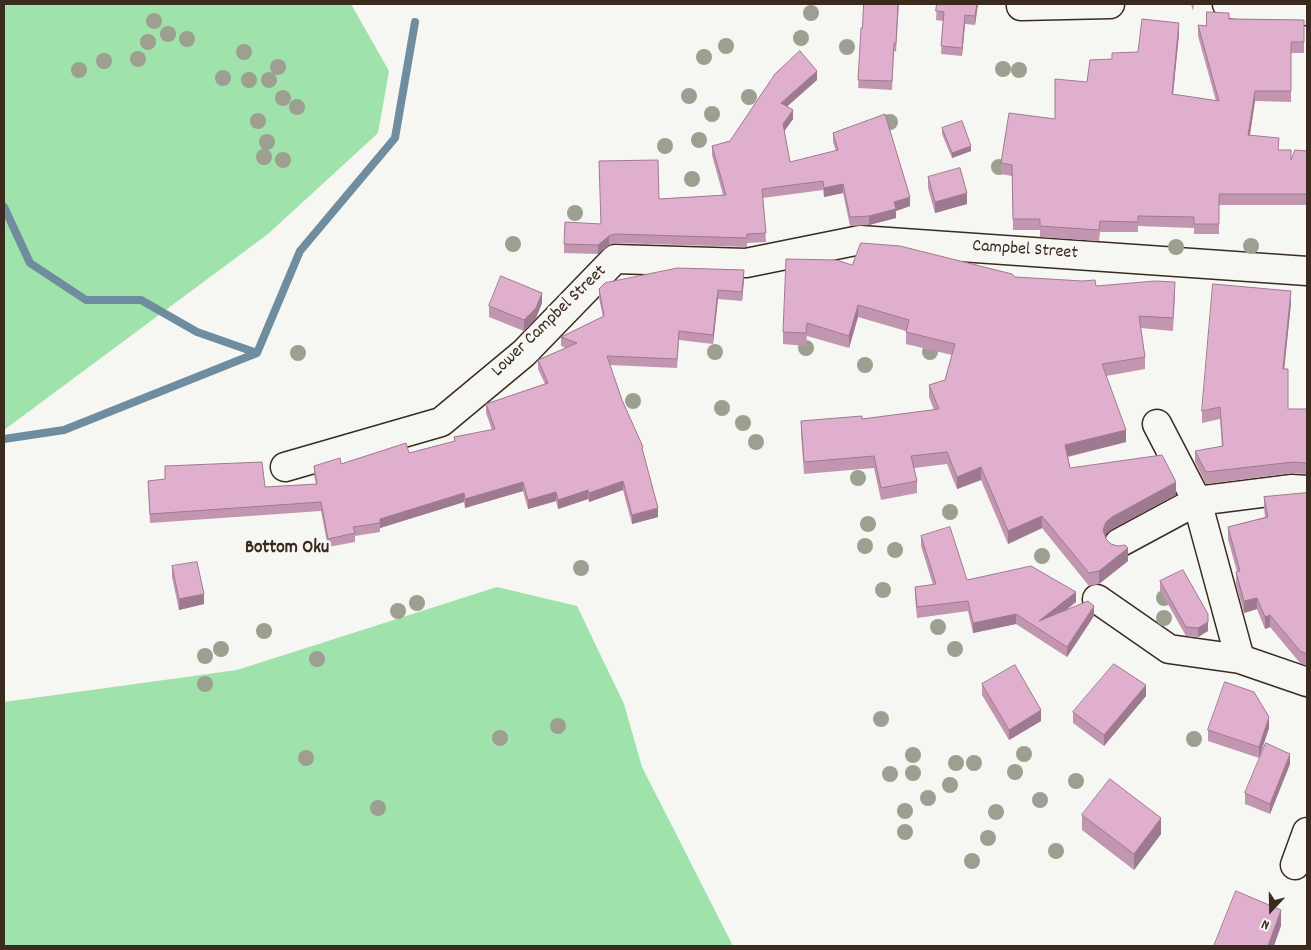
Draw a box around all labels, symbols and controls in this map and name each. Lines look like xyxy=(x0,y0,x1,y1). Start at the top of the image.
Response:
street label: Campbel Street xyxy=(971,237,1079,265)
street label: Lower Campbel Street xyxy=(488,262,612,382)
district label: Bottom Oku xyxy=(245,538,329,560)
north arrow xyxy=(1246,885,1296,935)
text: N xyxy=(1259,913,1272,935)

